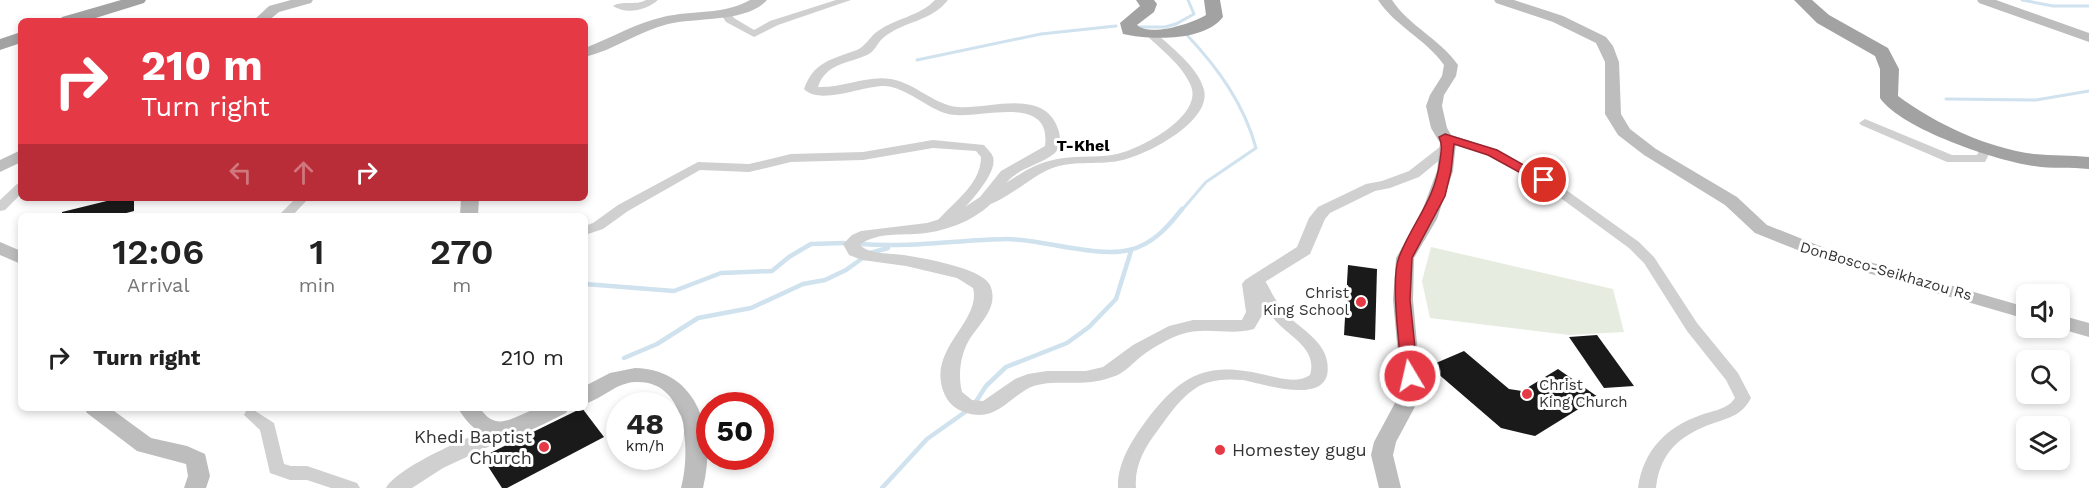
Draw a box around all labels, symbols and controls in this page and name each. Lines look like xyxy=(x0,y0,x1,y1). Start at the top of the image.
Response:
text: 210 m xyxy=(141,41,263,90)
icon: right xyxy=(42,42,120,120)
text: Turn right xyxy=(141,91,270,123)
district label: T-Khel xyxy=(1056,136,1110,155)
pin xyxy=(1518,154,1569,205)
icon: left xyxy=(224,156,257,189)
icon: ahead xyxy=(287,156,320,189)
icon: right xyxy=(350,156,383,189)
icon: arrive xyxy=(1527,163,1560,196)
text: 12:06 xyxy=(112,231,204,273)
text: 1 xyxy=(310,231,325,273)
text: 270 xyxy=(430,231,494,273)
street label: DonBosco-Seikhazou Rs xyxy=(1798,238,1974,304)
text: Arrival xyxy=(127,273,190,297)
text: min xyxy=(299,273,335,297)
text: m xyxy=(452,273,471,297)
place label: Christ King School xyxy=(1263,284,1350,319)
map controls xyxy=(2016,284,2070,470)
button: sound xyxy=(2016,284,2070,338)
marker: Christ King School xyxy=(1354,295,1368,309)
icon: right xyxy=(42,341,75,374)
position arrow xyxy=(1378,344,1442,408)
text: Turn right xyxy=(93,345,200,370)
text: 210 m xyxy=(500,345,564,370)
button: search xyxy=(2016,350,2070,404)
place label: Christ King Church xyxy=(1539,376,1628,411)
marker: Christ King Church xyxy=(1520,387,1534,401)
speed limit sign: 50 xyxy=(696,392,774,470)
text: 48 xyxy=(626,406,664,441)
button: layers xyxy=(2016,416,2070,470)
place label: Khedi Baptist Church xyxy=(414,426,532,468)
text: km/h xyxy=(626,437,664,455)
place label: Homestey gugu xyxy=(1232,439,1367,460)
marker: Khedi Baptist Church xyxy=(537,440,551,454)
marker: Homestey gugu xyxy=(1213,443,1227,457)

